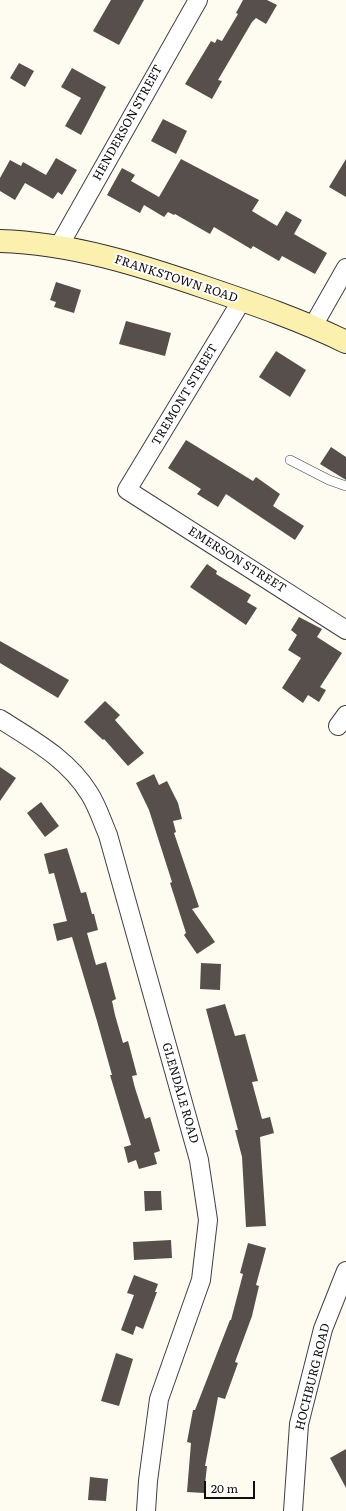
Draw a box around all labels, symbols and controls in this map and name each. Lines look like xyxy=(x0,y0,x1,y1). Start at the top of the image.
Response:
street label: HENDERSON STREET xyxy=(90,63,166,183)
street label: FRANKSTOWN ROAD xyxy=(113,252,239,306)
street label: TREMONT STREET xyxy=(149,342,221,448)
street label: EMERSON STREET xyxy=(185,524,289,596)
street label: GLENDALE ROAD xyxy=(159,1041,201,1145)
street label: HOCHBURG ROAD xyxy=(293,1322,333,1432)
scale bar xyxy=(206,1473,257,1499)
text: 20 m xyxy=(211,1479,238,1497)

